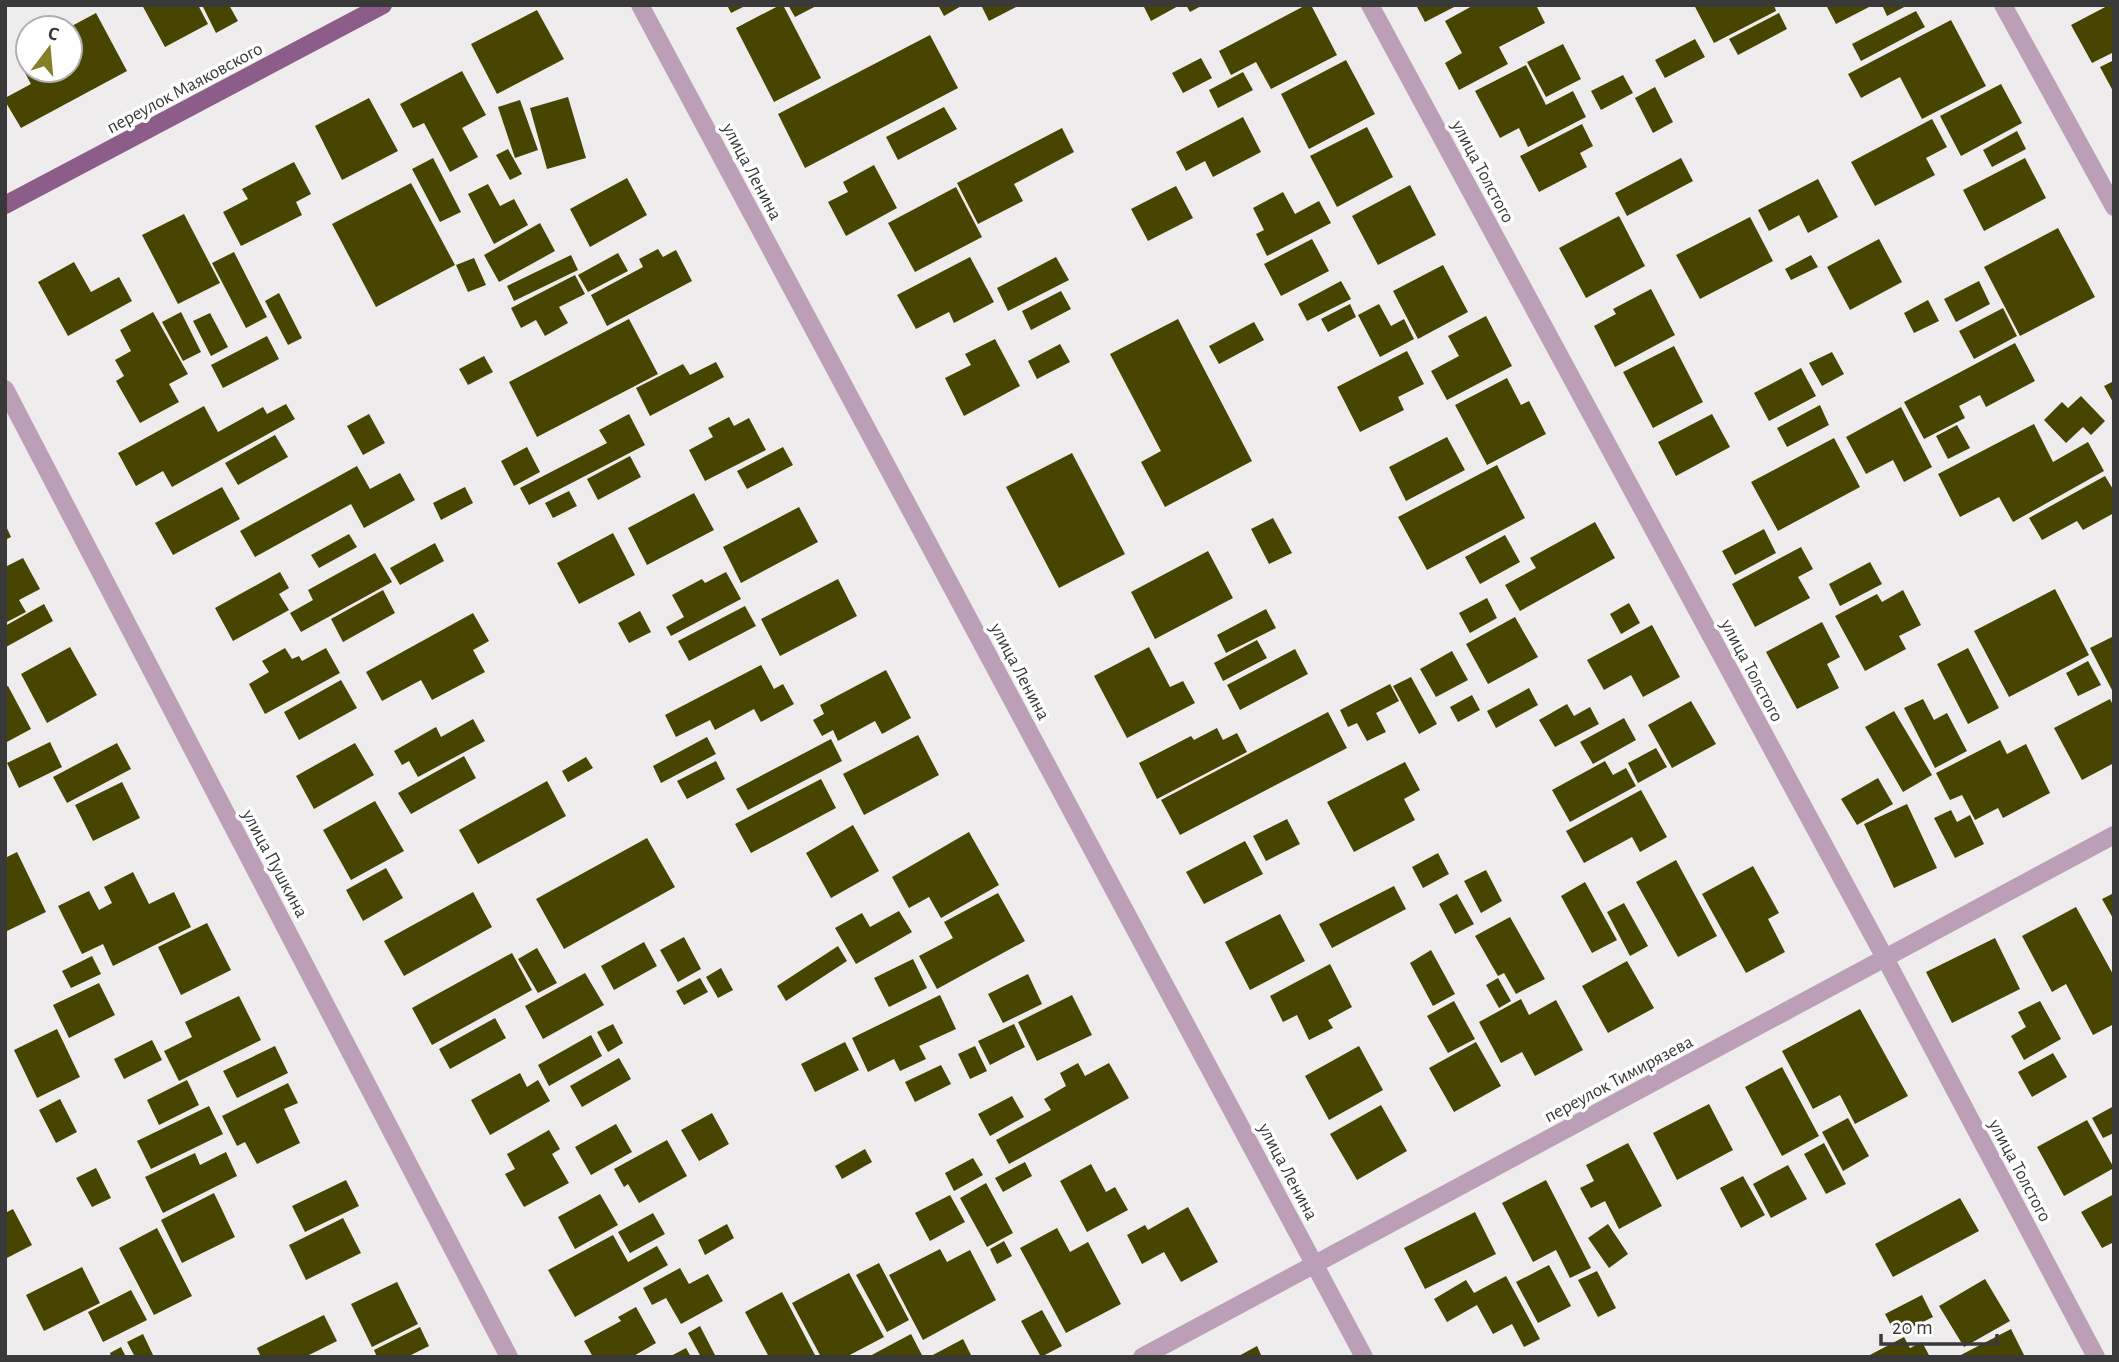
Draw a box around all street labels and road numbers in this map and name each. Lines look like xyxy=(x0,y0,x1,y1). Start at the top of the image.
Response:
street label: переулок Маяковского xyxy=(104,39,266,137)
street label: улица Толстого xyxy=(1447,117,1518,226)
street label: улица Ленина xyxy=(718,119,785,224)
street label: улица Толстого xyxy=(1716,616,1787,725)
street label: улица Ленина xyxy=(986,619,1053,724)
street label: улица Пушкина xyxy=(238,806,311,921)
street label: переулок Тимирязева xyxy=(1541,1032,1696,1127)
street label: улица Толстого xyxy=(1984,1116,2055,1225)
street label: улица Ленина xyxy=(1254,1119,1321,1224)

